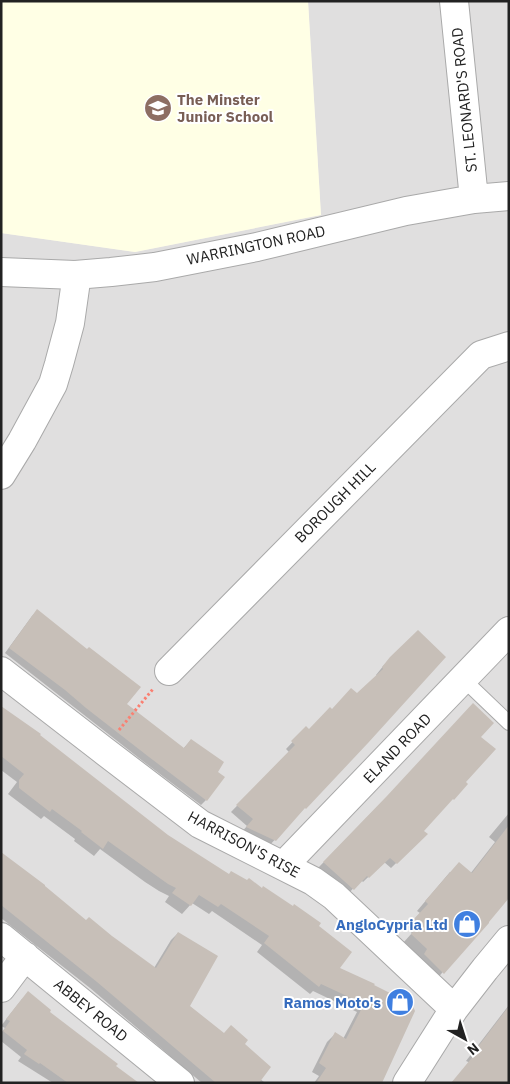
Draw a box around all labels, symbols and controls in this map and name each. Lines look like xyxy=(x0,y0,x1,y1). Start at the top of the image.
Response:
street label: ST. LEONARD'S ROAD xyxy=(447,27,481,173)
place label: The Minster Junior School xyxy=(177,90,274,126)
school or university icon: The Minster Junior School xyxy=(143,93,173,123)
street label: WARRINGTON ROAD xyxy=(185,221,327,269)
street label: BOROUGH HILL xyxy=(290,457,380,547)
street label: ELAND ROAD xyxy=(359,709,435,787)
street label: HARRISON'S RISE xyxy=(185,806,303,882)
shop icon: AngloCypria Ltd xyxy=(452,909,482,939)
place label: AngloCypria Ltd xyxy=(336,915,448,934)
street label: ABBEY ROAD xyxy=(50,974,132,1046)
shop icon: Ramos Moto's xyxy=(385,987,415,1017)
place label: Ramos Moto's xyxy=(283,993,381,1012)
north arrow xyxy=(440,1014,490,1064)
text: N xyxy=(464,1039,483,1059)

